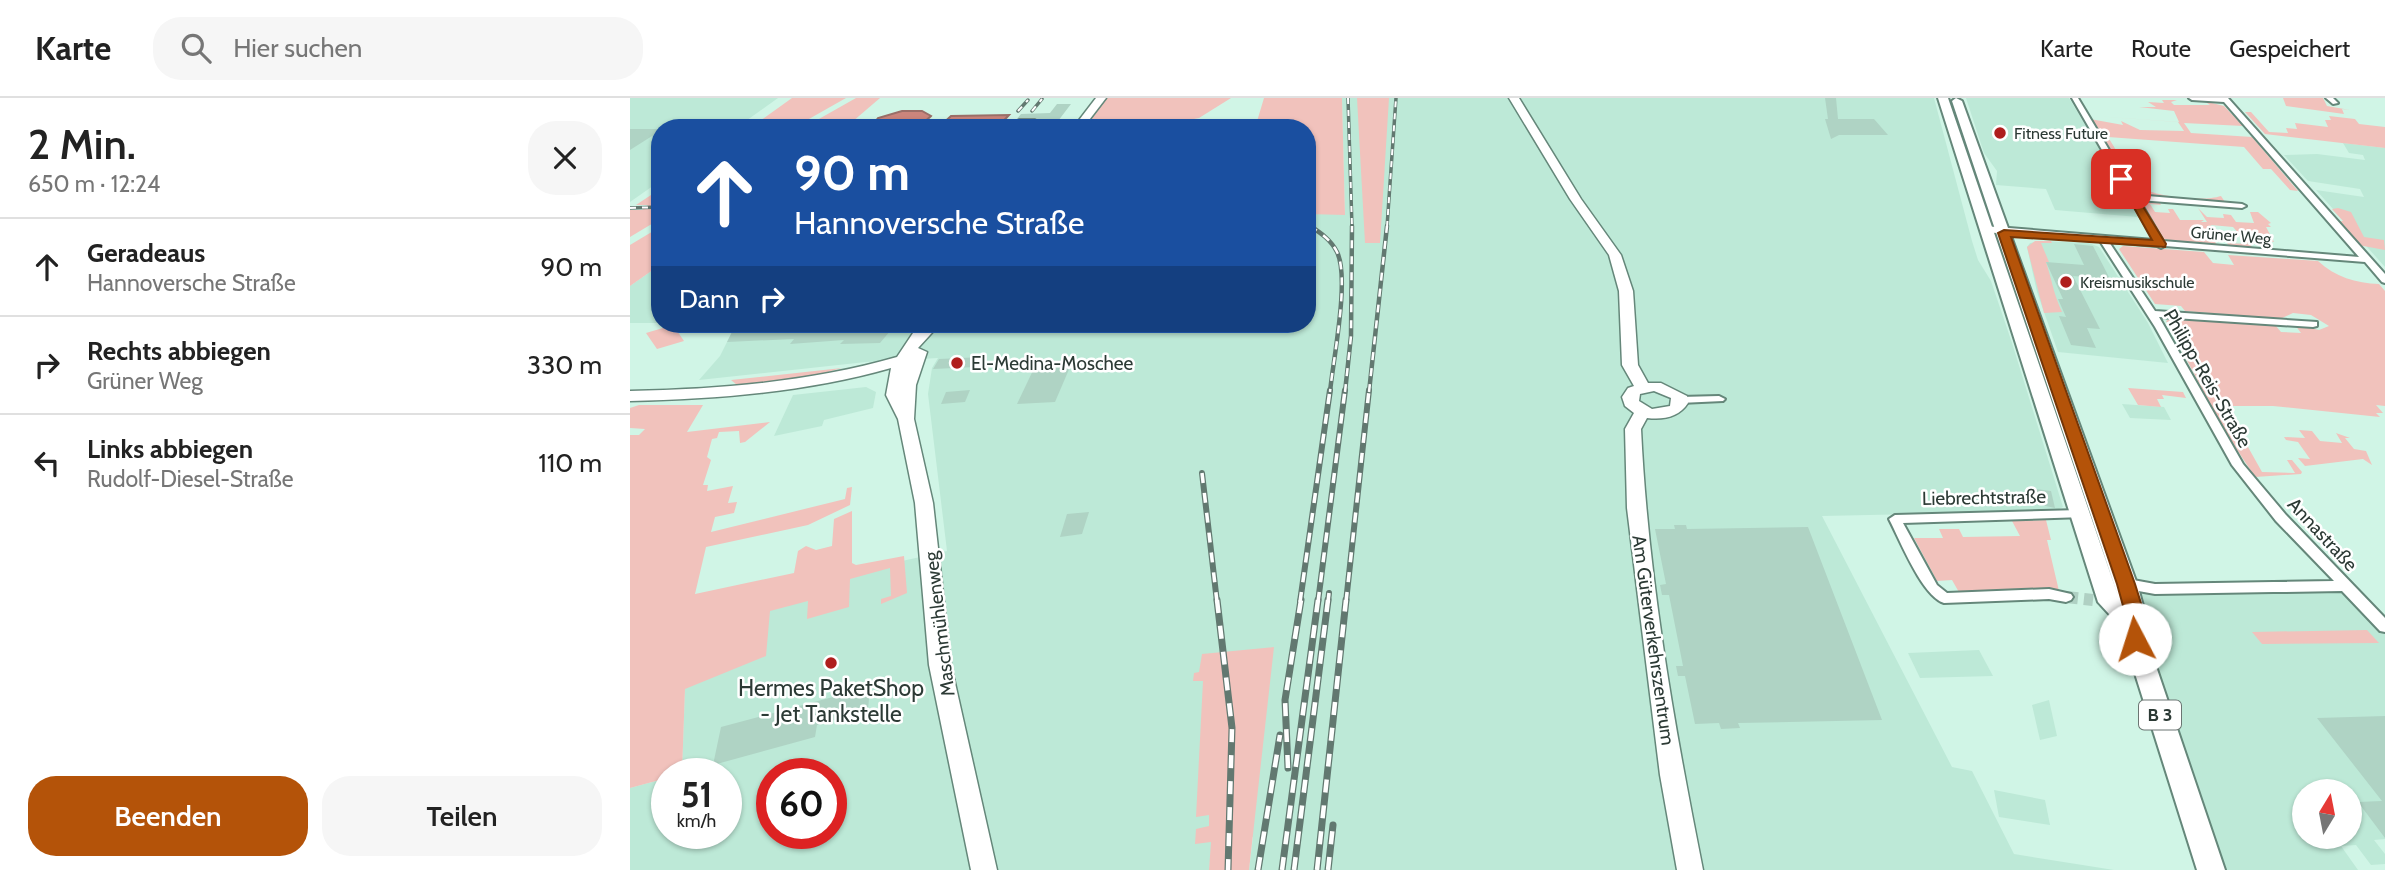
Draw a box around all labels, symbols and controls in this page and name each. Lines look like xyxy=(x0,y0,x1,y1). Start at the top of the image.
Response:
search box xyxy=(153,17,643,80)
text: Karte xyxy=(35,28,111,68)
icon: search xyxy=(177,29,215,67)
text: Hier suchen xyxy=(233,32,362,64)
text: Karte xyxy=(2040,34,2093,63)
text: Route xyxy=(2131,34,2191,63)
text: Gespeichert xyxy=(2229,34,2350,63)
text: 2 Min. xyxy=(28,118,136,170)
button: close xyxy=(528,121,602,195)
place label: Fitness Future xyxy=(2014,124,2108,143)
marker: Fitness Future xyxy=(1992,125,2008,141)
text: 90 m xyxy=(794,143,910,202)
icon: ahead xyxy=(679,147,770,238)
pin xyxy=(2091,149,2151,209)
icon: arrive xyxy=(2102,160,2140,198)
text: 650 m · 12:24 xyxy=(28,170,160,198)
text: Hannoversche Straße xyxy=(794,203,1084,242)
street label: Grüner Weg xyxy=(2190,223,2273,249)
text: Geradeaus xyxy=(87,237,205,269)
icon: ahead xyxy=(28,248,66,286)
text: 90 m xyxy=(540,251,602,283)
text: Hannoversche Straße xyxy=(87,269,296,297)
place label: Kreismusikschule xyxy=(2080,273,2195,292)
marker: Kreismusikschule xyxy=(2058,274,2074,290)
icon: right xyxy=(753,280,791,318)
text: Dann xyxy=(679,283,739,315)
street label: Philipp-Reis-Straße xyxy=(2159,305,2257,452)
text: Rechts abbiegen xyxy=(87,335,271,367)
icon: right xyxy=(28,346,66,384)
text: 330 m xyxy=(527,349,602,381)
place label: El-Medina-Moschee xyxy=(971,352,1134,375)
marker: El-Medina-Moschee xyxy=(949,355,965,371)
text: Grüner Weg xyxy=(87,367,203,395)
text: Links abbiegen xyxy=(87,433,253,465)
icon: left xyxy=(28,444,66,482)
text: 110 m xyxy=(538,447,602,479)
text: Rudolf-Diesel-Straße xyxy=(87,465,294,493)
street label: Liebrechtstraße xyxy=(1922,485,2047,510)
street label: Annastraße xyxy=(2283,493,2363,576)
street label: Am Güterverkehrszentrum xyxy=(1627,533,1680,747)
street label: Maschmühlenweg xyxy=(919,550,960,698)
position arrow xyxy=(2098,602,2172,676)
marker: Hermes PaketShop - Jet Tankstelle xyxy=(823,655,839,671)
place label: Hermes PaketShop - Jet Tankstelle xyxy=(738,674,924,728)
road number: B 3 xyxy=(2139,700,2181,730)
speed limit sign: 60 xyxy=(756,758,847,849)
text: 51 xyxy=(681,773,712,816)
button: Beenden xyxy=(28,776,308,856)
button: Teilen xyxy=(322,776,602,856)
north arrow xyxy=(2292,779,2362,849)
map controls xyxy=(2292,779,2362,849)
text: km/h xyxy=(677,810,716,832)

